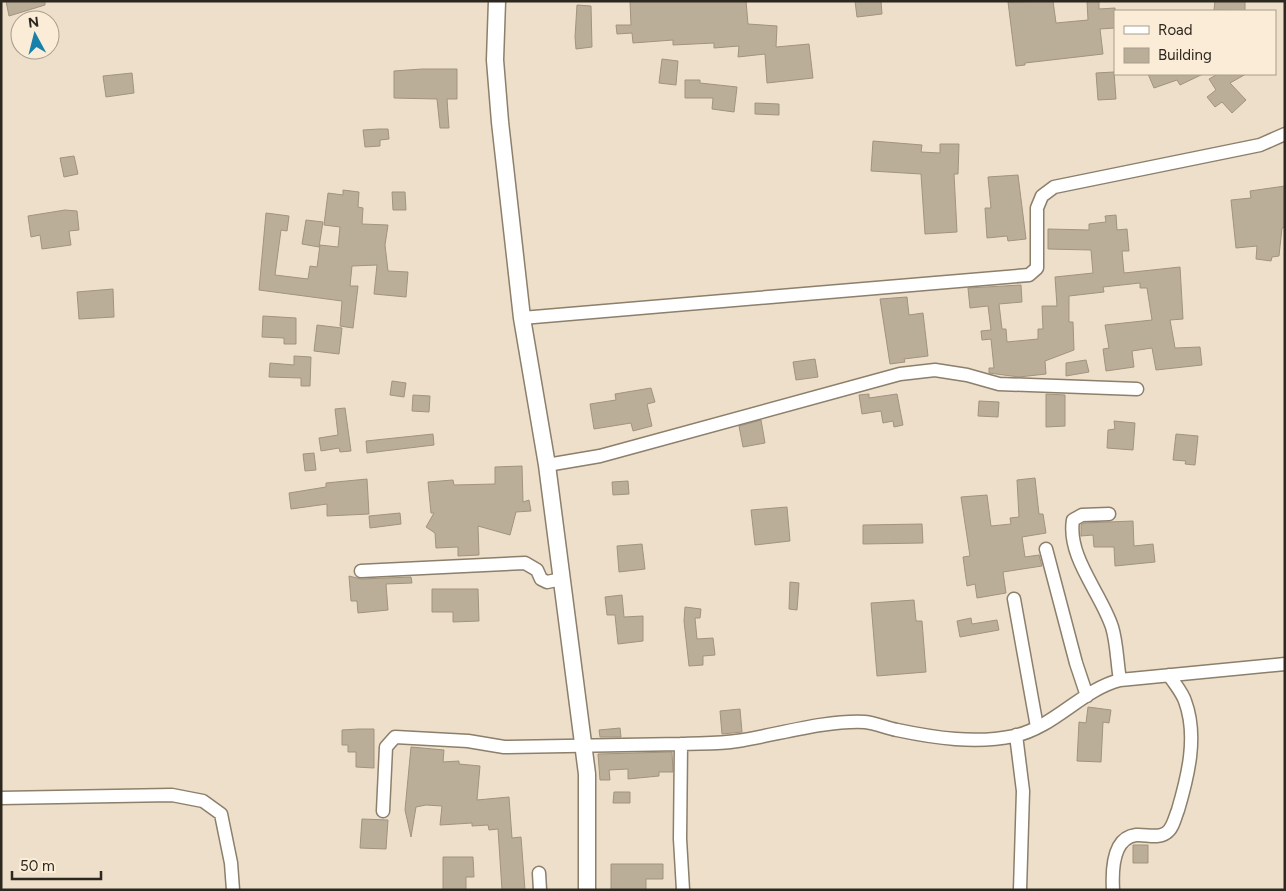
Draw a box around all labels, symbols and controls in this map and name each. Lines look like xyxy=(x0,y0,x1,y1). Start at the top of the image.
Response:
north arrow xyxy=(10,10,60,60)
legend xyxy=(1114,10,1276,75)
text: N xyxy=(27,13,40,32)
text: Road xyxy=(1158,21,1193,39)
text: Building xyxy=(1158,46,1212,64)
scale bar xyxy=(12,848,101,880)
text: 50 m xyxy=(20,857,55,875)

